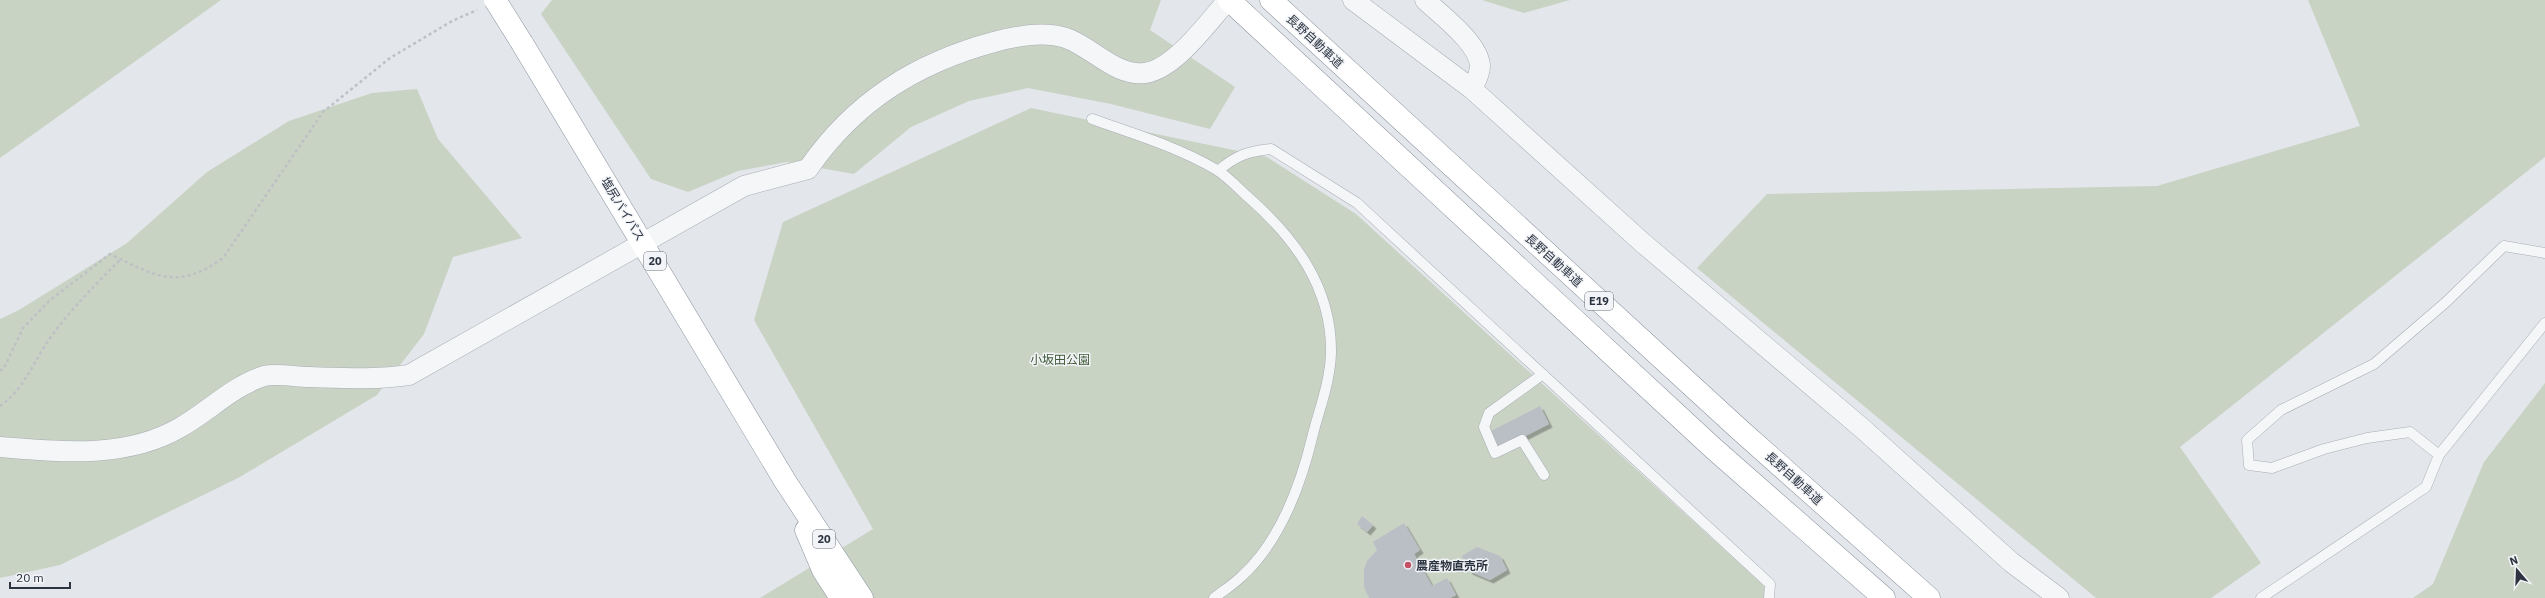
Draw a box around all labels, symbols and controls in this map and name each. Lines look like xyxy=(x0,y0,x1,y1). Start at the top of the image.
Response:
street label: 長野自動車道 xyxy=(1284,11,1346,71)
street label: 塩尻バイパス xyxy=(598,174,648,244)
street label: 長野自動車道 xyxy=(1522,230,1586,290)
road number: 20 xyxy=(644,252,666,270)
road number: E19 xyxy=(1585,292,1613,310)
park label: 小坂田公園 xyxy=(1030,352,1090,367)
street label: 長野自動車道 xyxy=(1762,448,1826,508)
road number: 20 xyxy=(813,530,835,548)
north arrow xyxy=(2497,550,2537,590)
text: N xyxy=(2508,553,2520,568)
place label: 農産物直売所 xyxy=(1416,558,1488,573)
marker: 農産物直売所 xyxy=(1403,560,1413,570)
scale bar xyxy=(10,564,70,590)
text: 20 m xyxy=(16,570,44,585)

